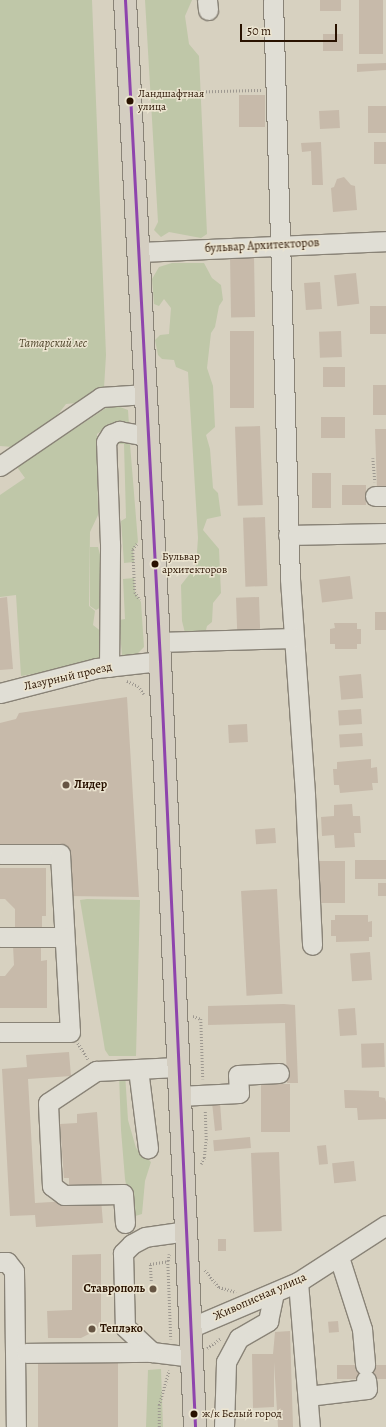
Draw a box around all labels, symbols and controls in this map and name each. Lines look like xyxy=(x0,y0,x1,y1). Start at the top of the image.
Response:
scale bar xyxy=(242,16,339,42)
text: 50 m xyxy=(247,23,271,39)
place label: Ландшафтная улица xyxy=(138,88,204,114)
marker: Ландшафтная улица xyxy=(125,96,135,106)
street label: бульвар Архитекторов xyxy=(204,236,320,256)
park label: Татарский лес xyxy=(19,337,87,351)
place label: Бульвар архитекторов xyxy=(162,551,227,577)
marker: Бульвар архитекторов xyxy=(150,559,160,569)
street label: Лазурный проезд xyxy=(22,660,114,694)
place label: Лидер xyxy=(74,778,107,792)
marker: Лидер xyxy=(61,780,71,790)
street label: Живописная улица xyxy=(211,1270,309,1324)
place label: Ставрополь xyxy=(83,1282,145,1296)
marker: Ставрополь xyxy=(148,1284,158,1294)
place label: Теплэко xyxy=(100,1322,143,1336)
marker: Теплэко xyxy=(87,1324,97,1334)
place label: ж/к Белый город xyxy=(202,1407,282,1421)
marker: ж/к Белый город xyxy=(189,1409,199,1419)

